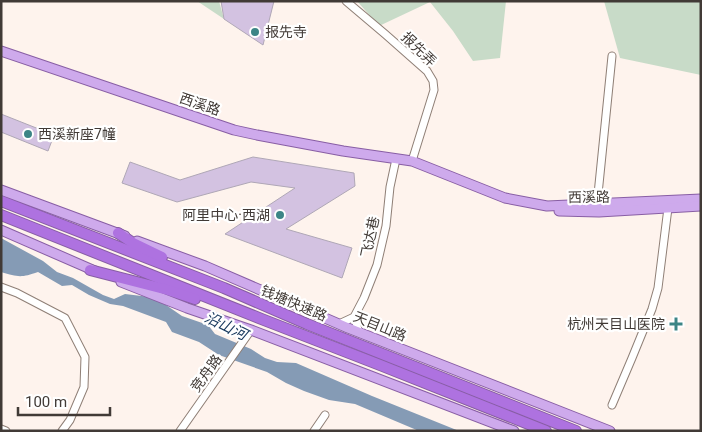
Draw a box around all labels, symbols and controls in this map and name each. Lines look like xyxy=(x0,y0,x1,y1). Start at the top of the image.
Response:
place label: 报先寺 xyxy=(265,24,307,40)
marker: 报先寺 xyxy=(249,26,261,38)
street label: 报先弄 xyxy=(398,29,440,69)
street label: 西溪路 xyxy=(178,90,222,118)
place label: 西溪新座7幢 xyxy=(38,126,116,142)
marker: 西溪新座7幢 xyxy=(22,128,34,140)
street label: 西溪路 xyxy=(568,189,610,205)
place label: 阿里中心·西湖 xyxy=(182,207,270,223)
marker: 阿里中心·西湖 xyxy=(274,209,286,221)
street label: 飞达巷 xyxy=(358,215,382,259)
street label: 钱塘快速路 xyxy=(259,282,329,324)
water label: 沿山河 xyxy=(202,308,253,345)
street label: 天目山路 xyxy=(351,308,409,344)
place label: 杭州天目山医院 xyxy=(567,316,665,332)
marker: 杭州天目山医院 xyxy=(669,317,683,331)
street label: 竞舟路 xyxy=(187,351,225,395)
scale bar xyxy=(18,384,110,416)
text: 100 m xyxy=(25,393,67,411)

